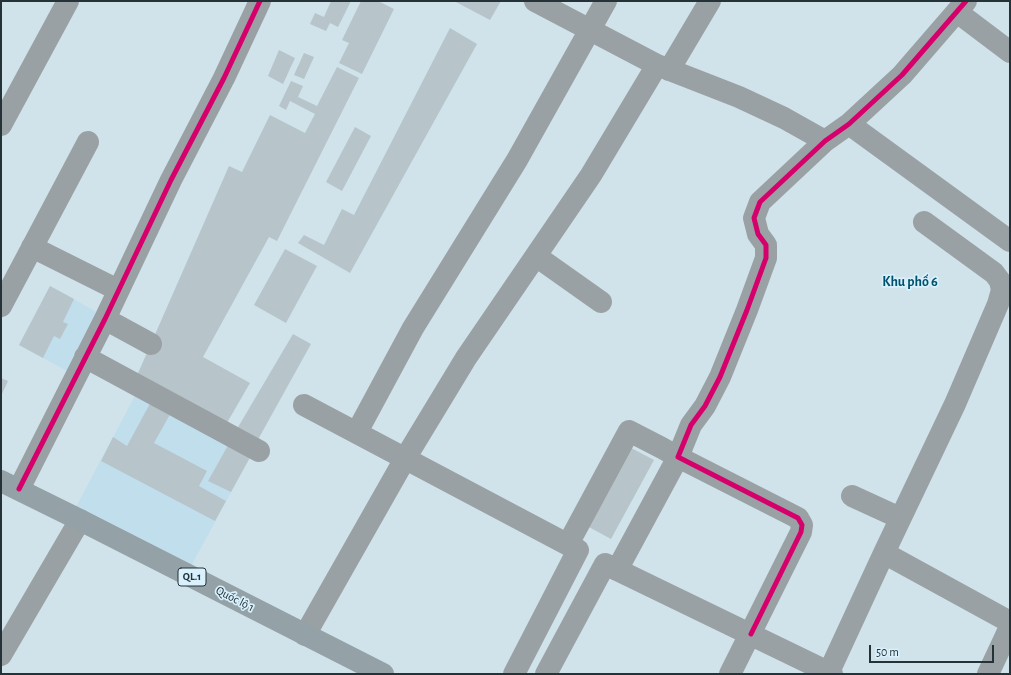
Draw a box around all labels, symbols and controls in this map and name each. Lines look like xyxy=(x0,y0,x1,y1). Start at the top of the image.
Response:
district label: Khu phố 6 xyxy=(882,274,938,290)
road number: QL.1 xyxy=(178,568,206,586)
street label: Quốc lộ 1 xyxy=(213,583,257,615)
scale bar xyxy=(871,637,996,663)
text: 50 m xyxy=(876,646,899,658)

